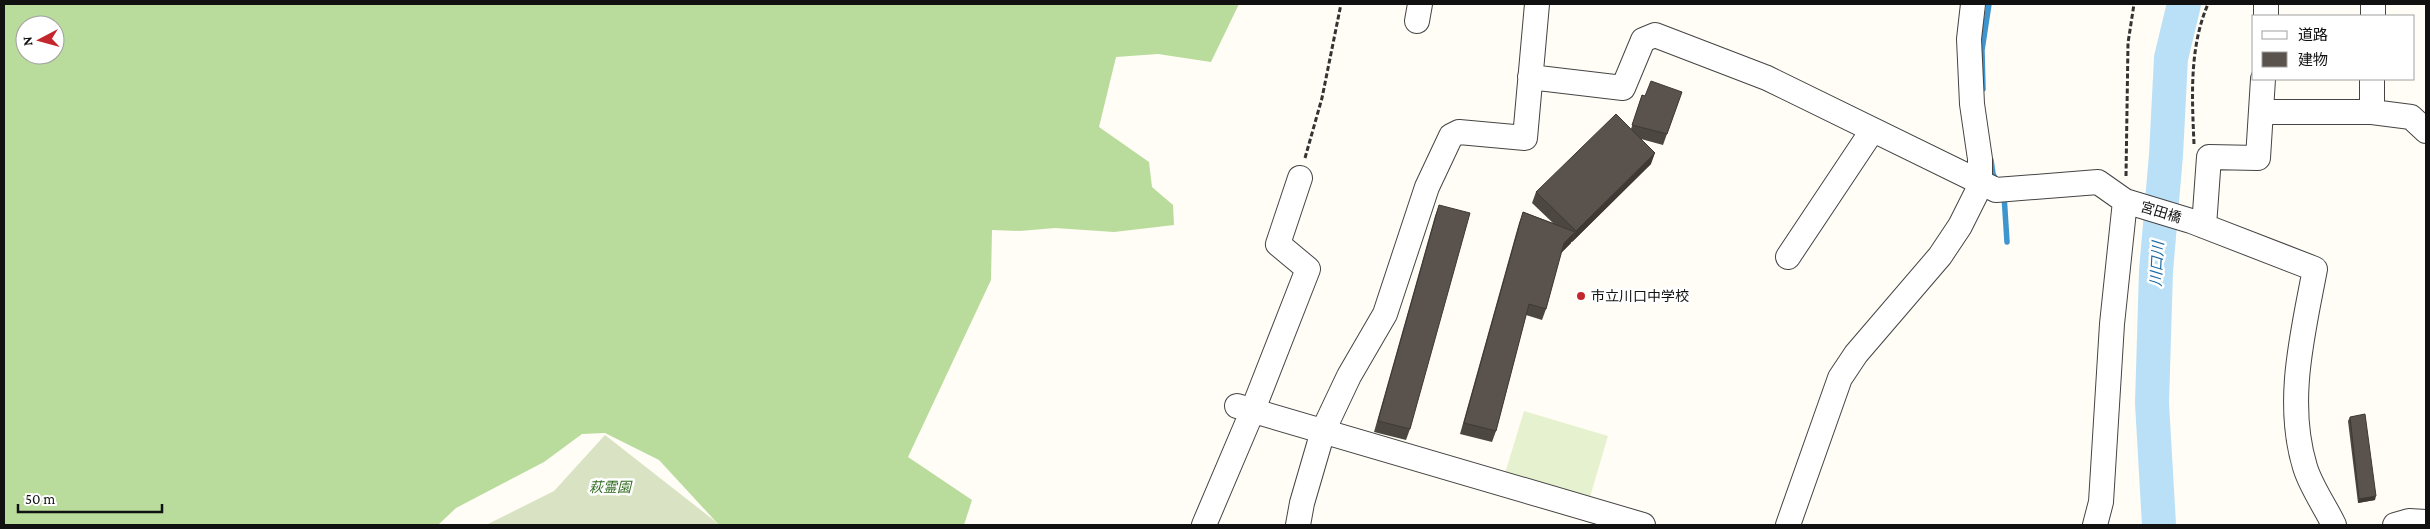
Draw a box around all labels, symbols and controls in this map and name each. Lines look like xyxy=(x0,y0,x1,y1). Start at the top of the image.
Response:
north arrow xyxy=(15,15,65,65)
legend xyxy=(2252,15,2415,80)
text: 道路 xyxy=(2298,27,2328,43)
text: N xyxy=(19,35,36,47)
text: 建物 xyxy=(2298,52,2328,68)
street label: 宮田橋 xyxy=(2139,198,2183,226)
water label: 川口川 xyxy=(2148,239,2166,287)
place label: 市立川口中学校 xyxy=(1591,288,1689,304)
marker: 市立川口中学校 xyxy=(1575,290,1587,302)
park label: 萩霊園 xyxy=(589,479,633,495)
scale bar xyxy=(18,482,161,514)
text: 50 m xyxy=(25,491,55,507)

